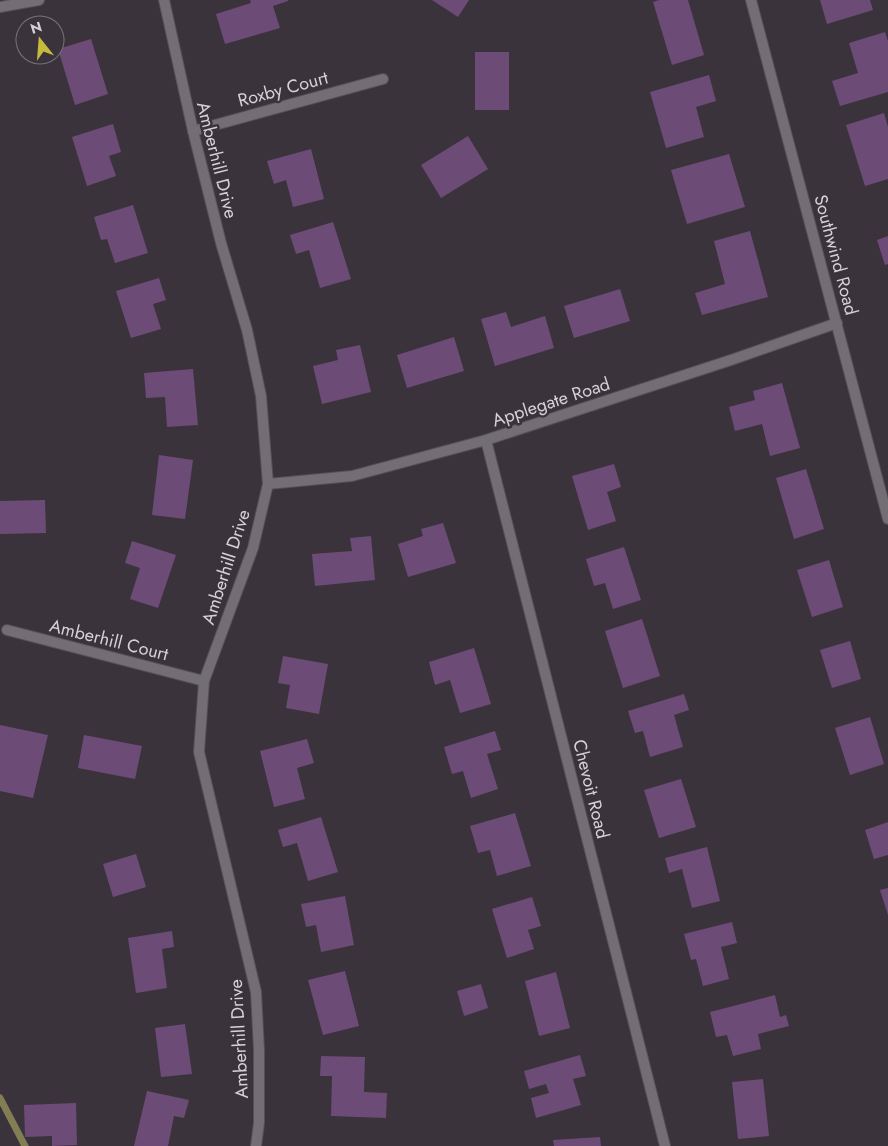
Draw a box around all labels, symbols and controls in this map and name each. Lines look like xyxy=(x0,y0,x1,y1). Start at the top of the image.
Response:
north arrow xyxy=(15,15,65,65)
text: N xyxy=(28,16,44,39)
street label: Roxby Court xyxy=(235,64,332,114)
street label: Amberhill Drive xyxy=(190,99,244,221)
street label: Southwind Road xyxy=(807,192,865,318)
street label: Applegate Road xyxy=(489,371,613,433)
street label: Amberhill Drive xyxy=(195,506,257,628)
street label: Amberhill Court xyxy=(47,613,172,667)
street label: Chevoit Road xyxy=(566,737,616,841)
street label: Amberhill Drive xyxy=(223,979,255,1099)

